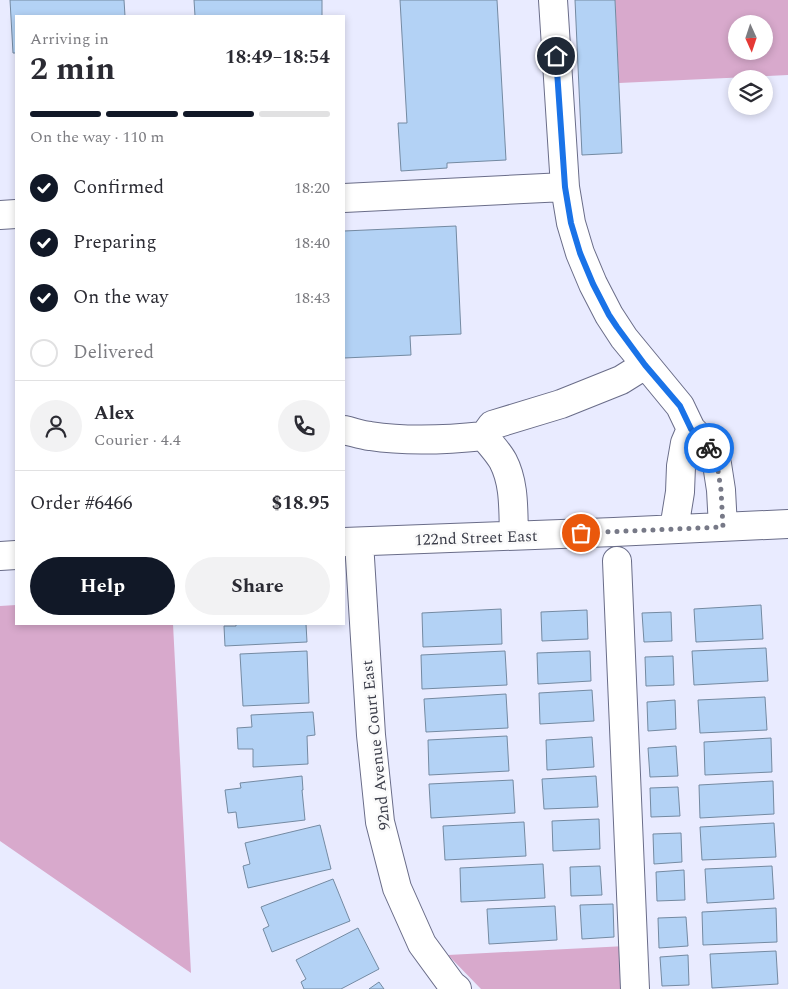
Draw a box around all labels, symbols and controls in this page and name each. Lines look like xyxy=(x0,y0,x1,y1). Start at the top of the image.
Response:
north arrow xyxy=(728,15,772,60)
map controls xyxy=(728,15,773,115)
text: Arriving in xyxy=(30,27,109,51)
pin xyxy=(535,35,577,77)
icon: home xyxy=(542,42,570,70)
text: 18:49–18:54 xyxy=(225,43,330,72)
text: 2 min xyxy=(30,45,115,94)
button: layers xyxy=(728,70,773,115)
text: On the way · 110 m xyxy=(30,125,164,149)
text: Confirmed xyxy=(73,173,164,202)
icon: check xyxy=(30,174,58,202)
text: 18:20 xyxy=(294,176,330,200)
text: Preparing xyxy=(73,228,157,257)
icon: check xyxy=(30,229,58,257)
text: 18:40 xyxy=(294,231,330,255)
text: On the way xyxy=(73,283,169,312)
icon: check xyxy=(30,284,58,312)
text: 18:43 xyxy=(294,286,330,310)
text: Delivered xyxy=(73,338,154,367)
text: Alex xyxy=(94,399,135,428)
button: person xyxy=(30,400,82,452)
button: phone xyxy=(278,400,330,452)
courier xyxy=(684,423,734,473)
text: Courier · 4.4 xyxy=(94,428,181,452)
icon: bike xyxy=(695,434,723,462)
text: Order #6466 xyxy=(30,489,133,518)
text: $18.95 xyxy=(272,489,330,518)
pin xyxy=(560,512,602,554)
icon: bag xyxy=(567,519,595,547)
street label: 122nd Street East xyxy=(414,524,538,552)
button: Help xyxy=(30,557,175,615)
button: Share xyxy=(185,557,330,615)
street label: 92nd Avenue Court East xyxy=(355,658,397,831)

